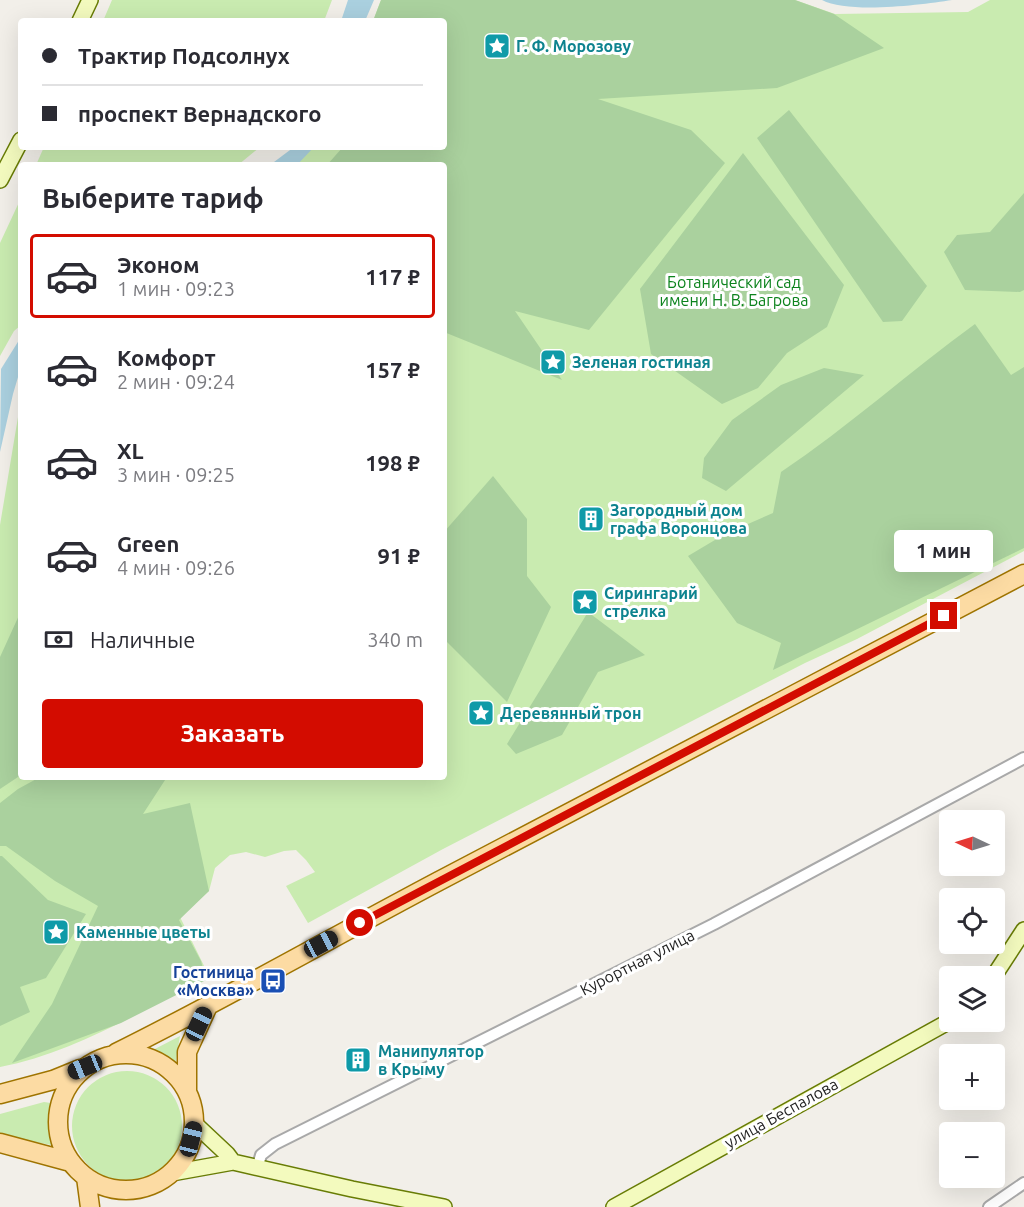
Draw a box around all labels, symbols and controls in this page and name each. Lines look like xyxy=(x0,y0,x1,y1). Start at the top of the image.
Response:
place icon: Г. Ф. Морозову xyxy=(482,31,512,61)
place label: Г. Ф. Морозову xyxy=(516,37,632,55)
text: Трактир Подсолнух xyxy=(78,43,290,68)
text: проспект Вернадского xyxy=(78,101,322,126)
text: Выберите тариф xyxy=(42,183,264,213)
icon: car xyxy=(45,249,99,303)
text: Эконом xyxy=(117,252,199,277)
text: 117 ₽ xyxy=(365,264,420,289)
park label: Ботанический сад имени Н. В. Багрова xyxy=(660,273,808,309)
text: 1 мин · 09:23 xyxy=(117,277,235,300)
icon: car xyxy=(45,342,99,396)
text: Комфорт xyxy=(117,345,216,370)
place icon: Зеленая гостиная xyxy=(538,347,568,377)
place label: Зеленая гостиная xyxy=(572,353,711,371)
text: 157 ₽ xyxy=(365,357,420,382)
text: 2 мин · 09:24 xyxy=(117,370,235,393)
icon: car xyxy=(45,435,99,489)
text: XL xyxy=(117,438,144,463)
text: 198 ₽ xyxy=(365,450,420,475)
text: 3 мин · 09:25 xyxy=(117,463,235,486)
place label: Загородный дом графа Воронцова xyxy=(610,501,747,537)
building icon: Загородный дом графа Воронцова xyxy=(576,504,606,534)
icon: car xyxy=(45,528,99,582)
callout: 1 мин xyxy=(894,529,994,571)
text: Green xyxy=(117,531,179,556)
text: 1 мин xyxy=(916,539,971,562)
text: 91 ₽ xyxy=(378,543,420,568)
text: 4 мин · 09:26 xyxy=(117,556,235,579)
place label: Сирингарий стрелка xyxy=(604,584,698,620)
place icon: Сирингарий стрелка xyxy=(570,587,600,617)
route end xyxy=(930,602,957,629)
icon: cash xyxy=(42,623,75,656)
text: Наличные xyxy=(90,627,195,652)
text: 340 m xyxy=(367,628,423,651)
place icon: Деревянный трон xyxy=(466,698,496,728)
button: Заказать xyxy=(42,699,423,768)
place label: Деревянный трон xyxy=(500,704,641,722)
north arrow xyxy=(939,810,1005,876)
map controls xyxy=(939,810,1005,1188)
button: locate xyxy=(939,888,1005,954)
route start xyxy=(346,909,373,936)
place icon: Каменные цветы xyxy=(41,917,71,947)
place label: Каменные цветы xyxy=(76,923,211,941)
street label: Курортная улица xyxy=(577,925,697,999)
car xyxy=(301,928,341,960)
place label: Гостиница «Москва» xyxy=(173,963,254,999)
bus stop icon: Гостиница «Москва» xyxy=(258,966,288,996)
button: layers xyxy=(939,966,1005,1032)
car xyxy=(183,1004,215,1044)
place label: Манипулятор в Крыму xyxy=(378,1042,484,1078)
button: + xyxy=(939,1044,1005,1110)
building icon: Манипулятор в Крыму xyxy=(343,1045,373,1075)
car xyxy=(65,1052,105,1082)
street label: улица Беспалова xyxy=(721,1074,841,1152)
car xyxy=(178,1119,204,1159)
button: − xyxy=(939,1122,1005,1188)

